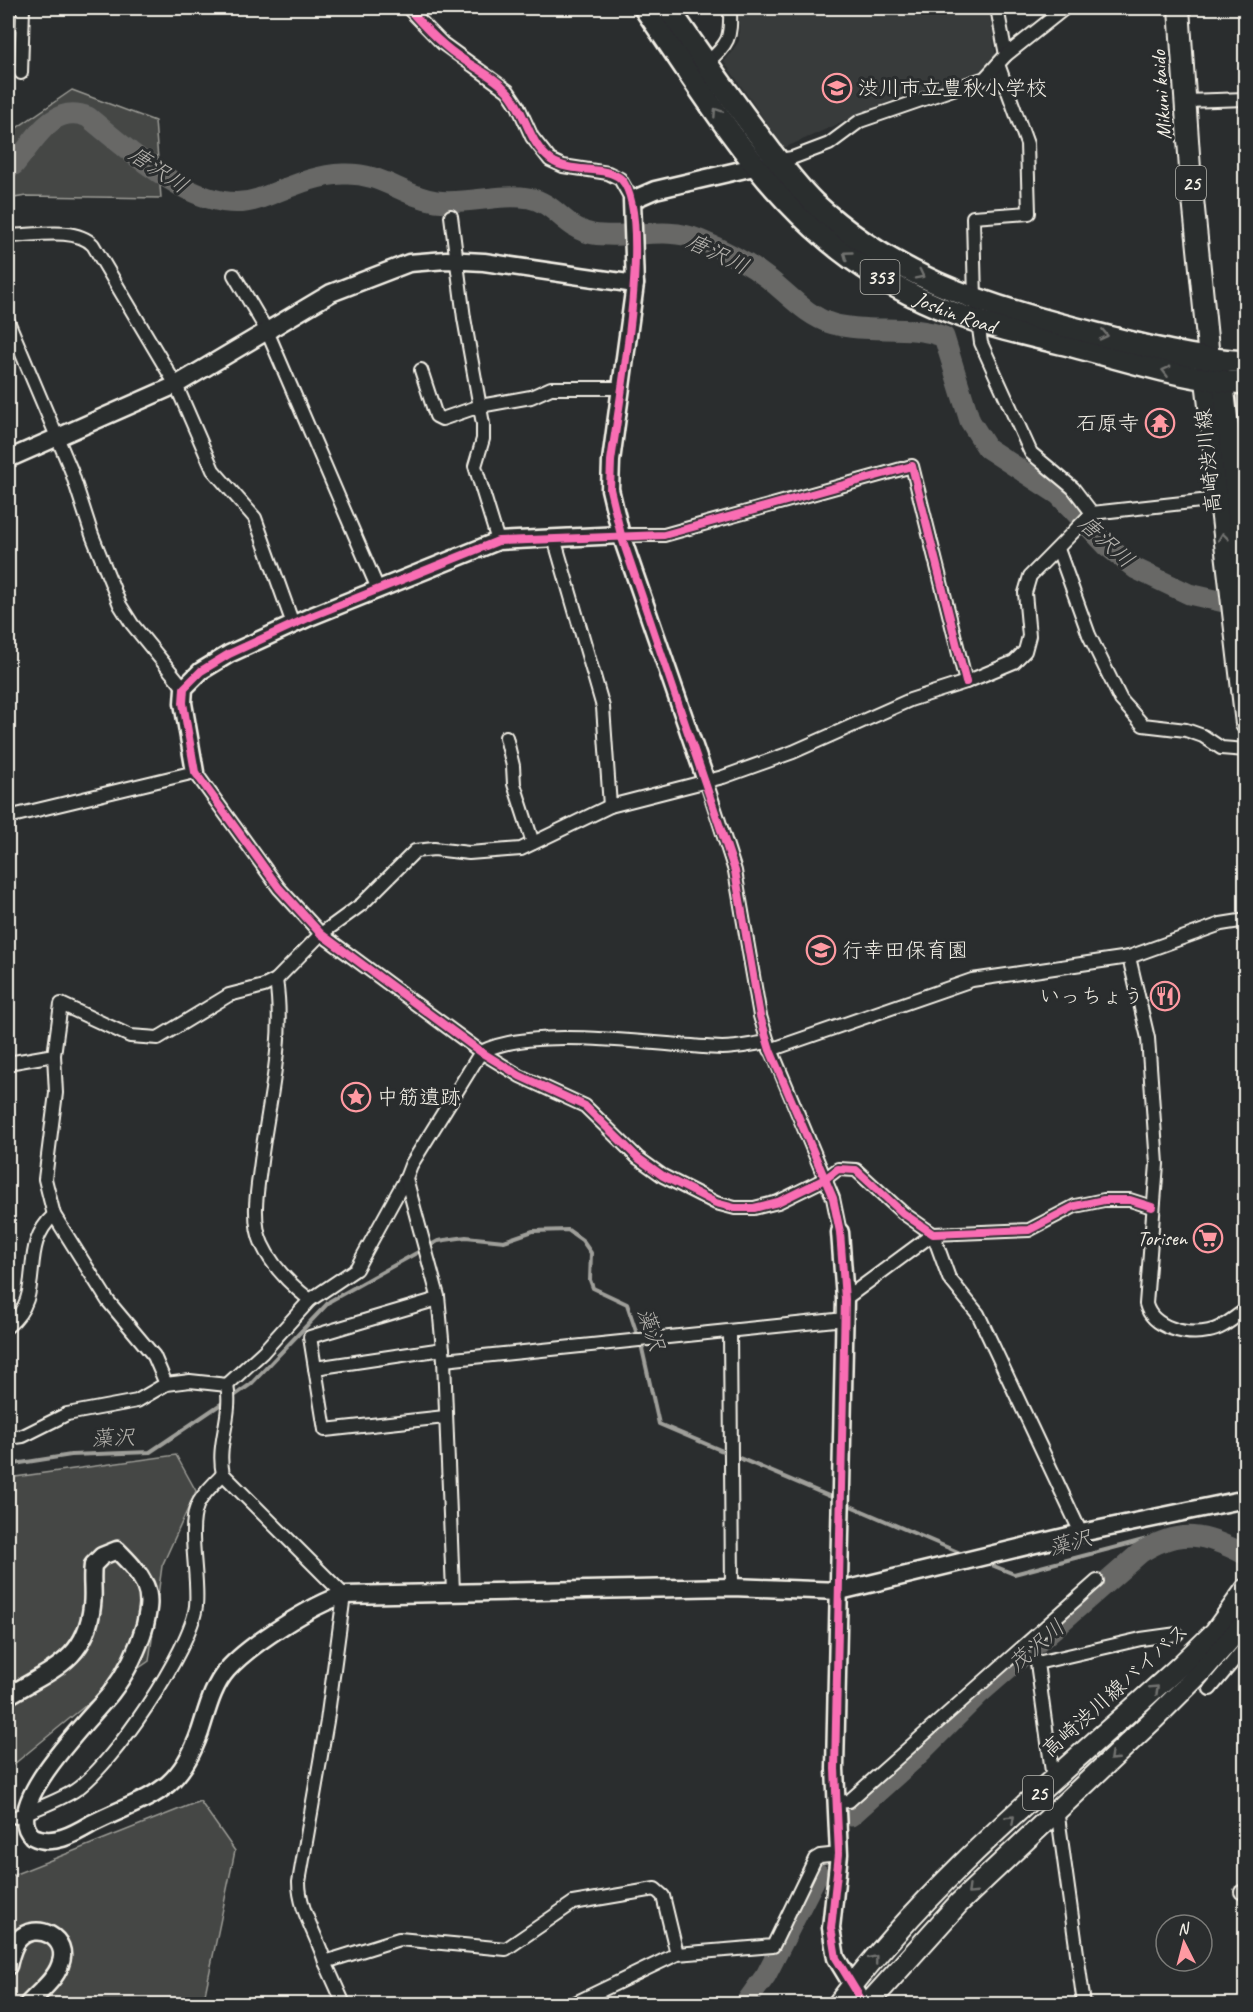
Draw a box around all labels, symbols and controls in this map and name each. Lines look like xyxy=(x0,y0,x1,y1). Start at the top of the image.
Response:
street label: Mikuni kaido xyxy=(1145,48,1177,141)
school or university icon: 渋川市立豊秋小学校 xyxy=(821,72,853,104)
place label: 渋川市立豊秋小学校 xyxy=(858,75,1047,101)
one-way arrow xyxy=(713,107,724,118)
water label: 唐沢川 xyxy=(123,140,194,200)
road number: 25 xyxy=(1176,166,1206,200)
water label: 唐沢川 xyxy=(682,227,753,281)
one-way arrow xyxy=(842,251,853,262)
road number: 353 xyxy=(860,260,900,294)
one-way arrow xyxy=(913,268,924,280)
street label: Joshin Road xyxy=(909,285,1003,340)
one-way arrow xyxy=(1099,328,1109,341)
one-way arrow xyxy=(1161,365,1171,378)
temple icon: 石原寺 xyxy=(1144,407,1176,439)
street label: 高崎渋川線 xyxy=(1190,407,1226,515)
place label: 石原寺 xyxy=(1076,410,1139,436)
water label: 唐沢川 xyxy=(1072,509,1140,574)
one-way arrow xyxy=(1218,532,1230,541)
school or university icon: 行幸田保育園 xyxy=(805,934,837,966)
place label: 行幸田保育園 xyxy=(842,937,968,963)
restaurant icon: いっちょう xyxy=(1149,980,1181,1012)
place label: いっちょう xyxy=(1039,983,1144,1009)
place icon: 中筋遺跡 xyxy=(340,1081,372,1113)
place label: 中筋遺跡 xyxy=(377,1084,461,1110)
supermarket icon: Torisen xyxy=(1192,1222,1224,1254)
place label: Torisen xyxy=(1137,1225,1189,1251)
water label: 藻沢 xyxy=(631,1304,671,1356)
water label: 藻沢 xyxy=(91,1423,137,1453)
water label: 藻沢 xyxy=(1045,1523,1096,1562)
water label: 茂沢川 xyxy=(1003,1614,1071,1678)
street label: 高崎渋川線バイパス xyxy=(1036,1617,1194,1763)
one-way arrow xyxy=(1148,1685,1159,1696)
one-way arrow xyxy=(1109,1750,1120,1761)
road number: 25 xyxy=(1023,1776,1053,1810)
one-way arrow xyxy=(1003,1816,1014,1827)
one-way arrow xyxy=(968,1884,979,1895)
north arrow xyxy=(1154,1913,1214,1973)
text: N xyxy=(1177,1918,1192,1940)
one-way arrow xyxy=(867,1954,878,1965)

